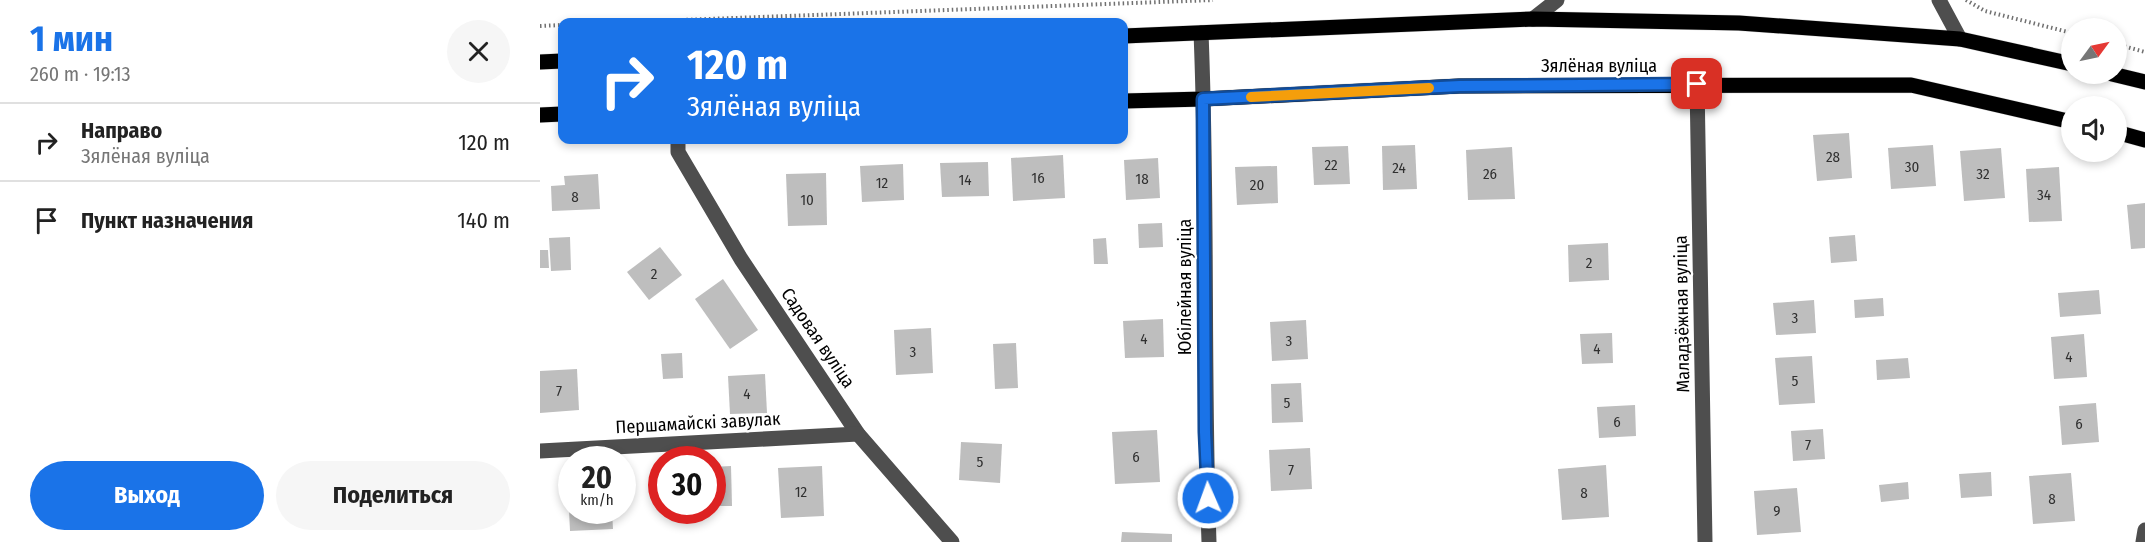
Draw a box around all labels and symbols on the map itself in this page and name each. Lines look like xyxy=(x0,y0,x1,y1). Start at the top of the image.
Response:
north arrow xyxy=(2061,18,2127,84)
street label: Зялёная вуліца xyxy=(1541,55,1657,77)
pin xyxy=(1671,58,1722,109)
house number: 28 xyxy=(1826,148,1840,166)
house number: 22 xyxy=(1324,156,1338,174)
house number: 30 xyxy=(1905,158,1919,176)
house number: 24 xyxy=(1392,159,1406,177)
house number: 26 xyxy=(1483,165,1497,183)
house number: 32 xyxy=(1976,165,1990,183)
house number: 16 xyxy=(1031,169,1045,187)
house number: 18 xyxy=(1135,170,1149,188)
house number: 14 xyxy=(958,171,972,189)
house number: 12 xyxy=(876,174,889,192)
house number: 20 xyxy=(1250,176,1264,194)
house number: 34 xyxy=(2037,186,2051,204)
house number: 8 xyxy=(571,188,579,206)
house number: 10 xyxy=(800,191,814,209)
street label: Юбілейная вуліца xyxy=(1174,218,1196,355)
street label: Маладзёжная вуліца xyxy=(1670,235,1694,393)
house number: 2 xyxy=(1586,254,1593,272)
house number: 2 xyxy=(651,265,658,283)
street label: Садовая вуліца xyxy=(776,284,860,392)
house number: 3 xyxy=(1792,309,1799,327)
house number: 4 xyxy=(1140,330,1148,348)
house number: 3 xyxy=(1286,332,1293,350)
house number: 4 xyxy=(1593,340,1601,358)
house number: 3 xyxy=(910,343,917,361)
house number: 4 xyxy=(2065,348,2073,366)
house number: 5 xyxy=(1792,372,1799,390)
house number: 7 xyxy=(556,382,562,400)
house number: 4 xyxy=(743,385,751,403)
house number: 5 xyxy=(1284,394,1291,412)
street label: Першамайскі завулак xyxy=(615,408,782,438)
house number: 6 xyxy=(1613,413,1621,431)
house number: 6 xyxy=(2075,415,2083,433)
house number: 7 xyxy=(1805,436,1811,454)
speed limit sign: 30 xyxy=(648,446,726,524)
house number: 6 xyxy=(1132,448,1140,466)
house number: 5 xyxy=(977,453,984,471)
house number: 7 xyxy=(1288,461,1294,479)
position arrow xyxy=(1176,466,1240,530)
house number: 12 xyxy=(795,483,808,501)
house number: 8 xyxy=(1580,484,1588,502)
house number: 8 xyxy=(2048,490,2056,508)
house number: 9 xyxy=(1773,502,1781,520)

